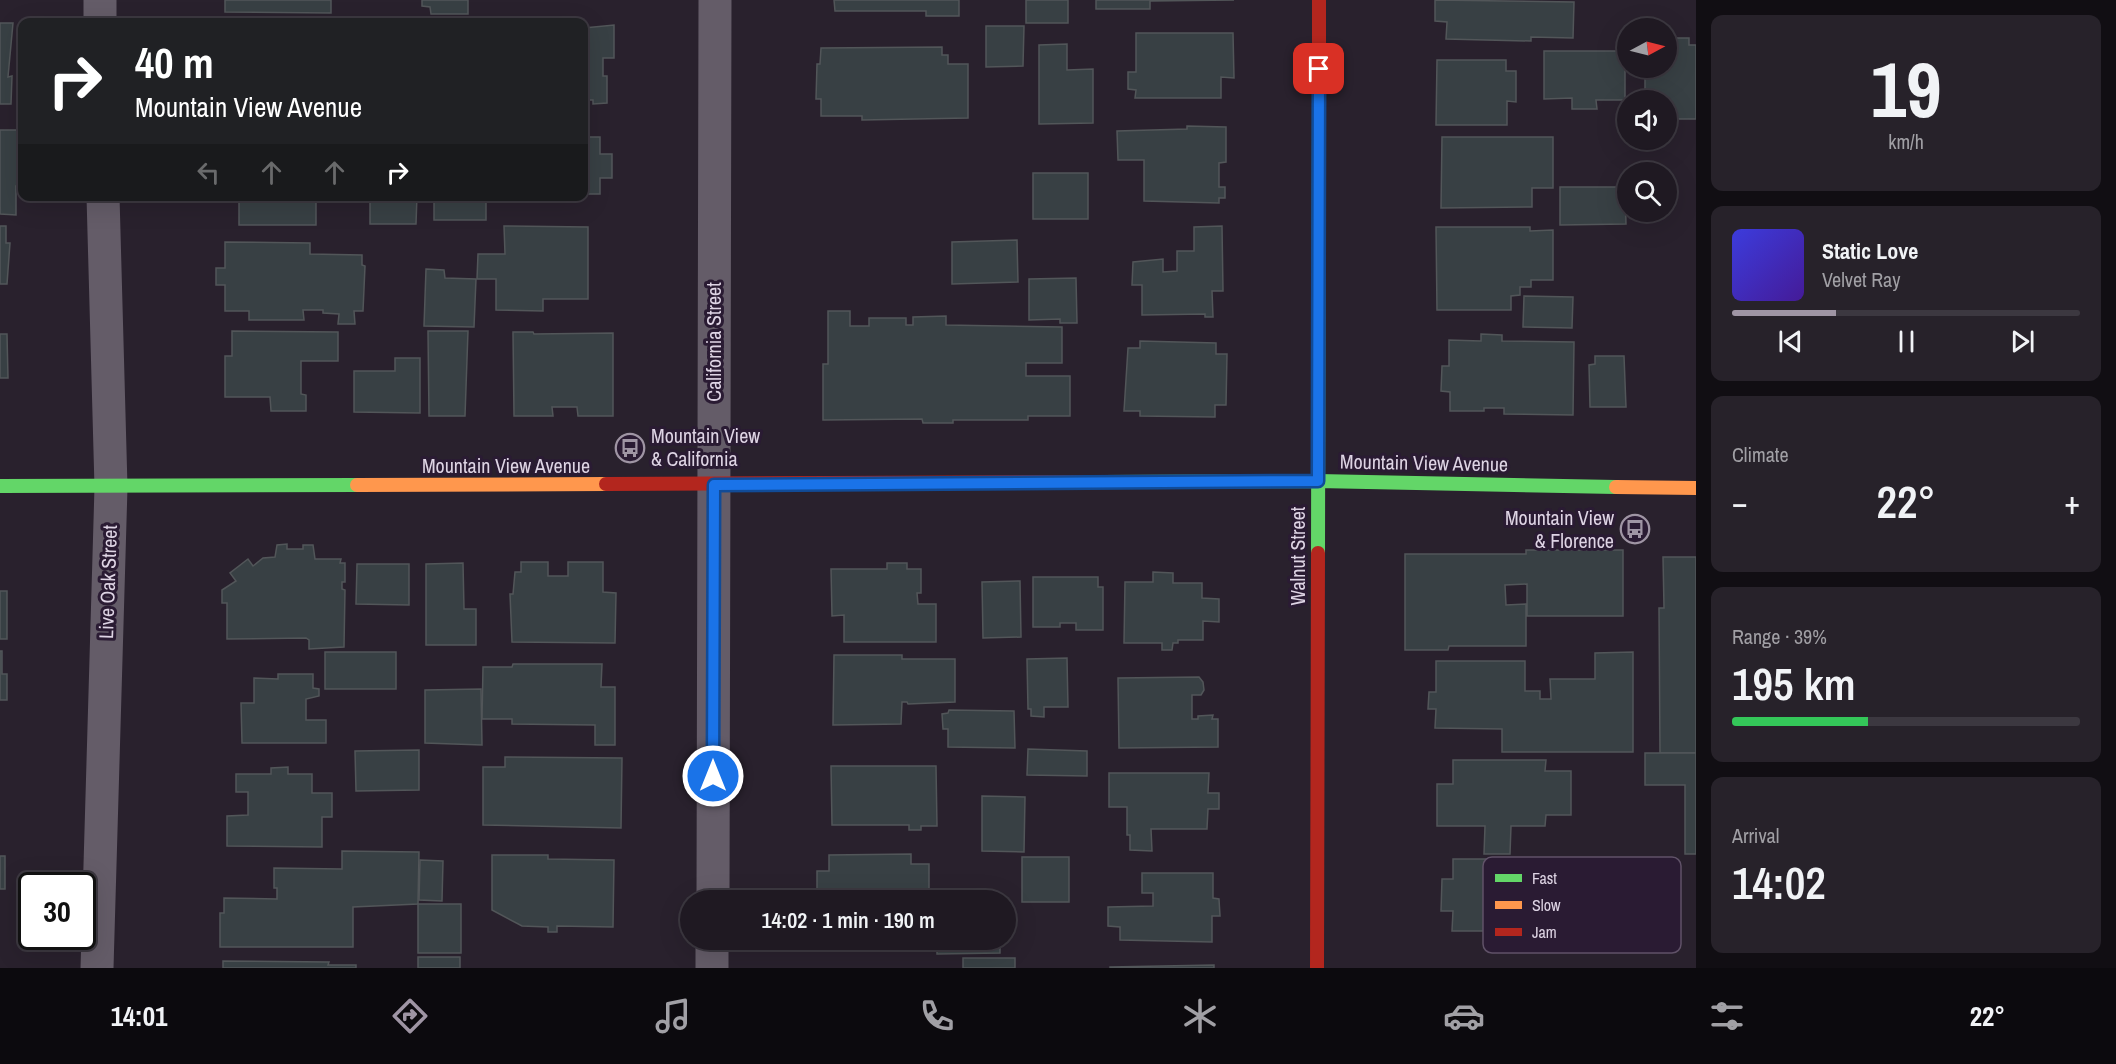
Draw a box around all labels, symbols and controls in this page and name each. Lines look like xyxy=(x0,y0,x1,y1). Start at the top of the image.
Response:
north arrow xyxy=(1617,18,1677,78)
map controls xyxy=(1617,18,1677,222)
text: 40 m xyxy=(135,35,214,91)
text: 19 xyxy=(1870,36,1942,141)
icon: right xyxy=(36,42,114,120)
pin xyxy=(1293,43,1344,94)
icon: arrive xyxy=(1302,52,1335,85)
text: Mountain View Avenue xyxy=(135,89,362,125)
button: sound xyxy=(1617,90,1677,150)
text: km/h xyxy=(1888,128,1924,155)
icon: left xyxy=(192,156,225,189)
icon: ahead xyxy=(255,156,288,189)
icon: ahead xyxy=(318,156,351,189)
icon: right xyxy=(381,156,414,189)
button: search xyxy=(1617,162,1677,222)
text: Static Love xyxy=(1822,236,1918,266)
text: Velvet Ray xyxy=(1822,266,1900,293)
street label: California Street xyxy=(700,282,727,402)
icon: previous xyxy=(1774,325,1807,358)
icon: pause xyxy=(1890,325,1923,358)
icon: next xyxy=(2006,325,2039,358)
place label: Mountain View & California xyxy=(651,422,760,472)
bus stop icon: Mountain View & California xyxy=(614,432,646,464)
text: Climate xyxy=(1732,441,1789,468)
street label: Mountain View Avenue xyxy=(1340,448,1508,477)
street label: Mountain View Avenue xyxy=(422,452,590,479)
text: 22° xyxy=(1876,471,1936,532)
text: − xyxy=(1732,480,1748,524)
text: + xyxy=(2064,480,2080,524)
place label: Mountain View & Florence xyxy=(1505,504,1614,554)
street label: Walnut Street xyxy=(1284,506,1311,605)
bus stop icon: Mountain View & Florence xyxy=(1619,513,1651,545)
street label: Live Oak Street xyxy=(92,524,123,639)
text: Range · 39% xyxy=(1732,623,1827,650)
text: 195 km xyxy=(1732,653,1856,714)
position arrow xyxy=(681,744,745,808)
text: Arrival xyxy=(1732,822,1779,849)
text: 14:02 xyxy=(1732,852,1826,913)
legend xyxy=(1483,857,1681,953)
text: Fast xyxy=(1532,867,1557,889)
speed limit sign: 30 xyxy=(18,872,96,950)
text: Slow xyxy=(1532,894,1561,916)
text: 14:02 · 1 min · 190 m xyxy=(761,905,935,935)
text: Jam xyxy=(1532,921,1557,943)
icon: directions xyxy=(389,995,431,1037)
icon: music xyxy=(652,995,694,1037)
icon: phone xyxy=(916,995,958,1037)
icon: climate xyxy=(1179,995,1221,1037)
icon: car xyxy=(1443,995,1485,1037)
icon: filters xyxy=(1706,995,1748,1037)
text: 14:01 xyxy=(111,998,167,1034)
text: 22° xyxy=(1970,998,2005,1034)

